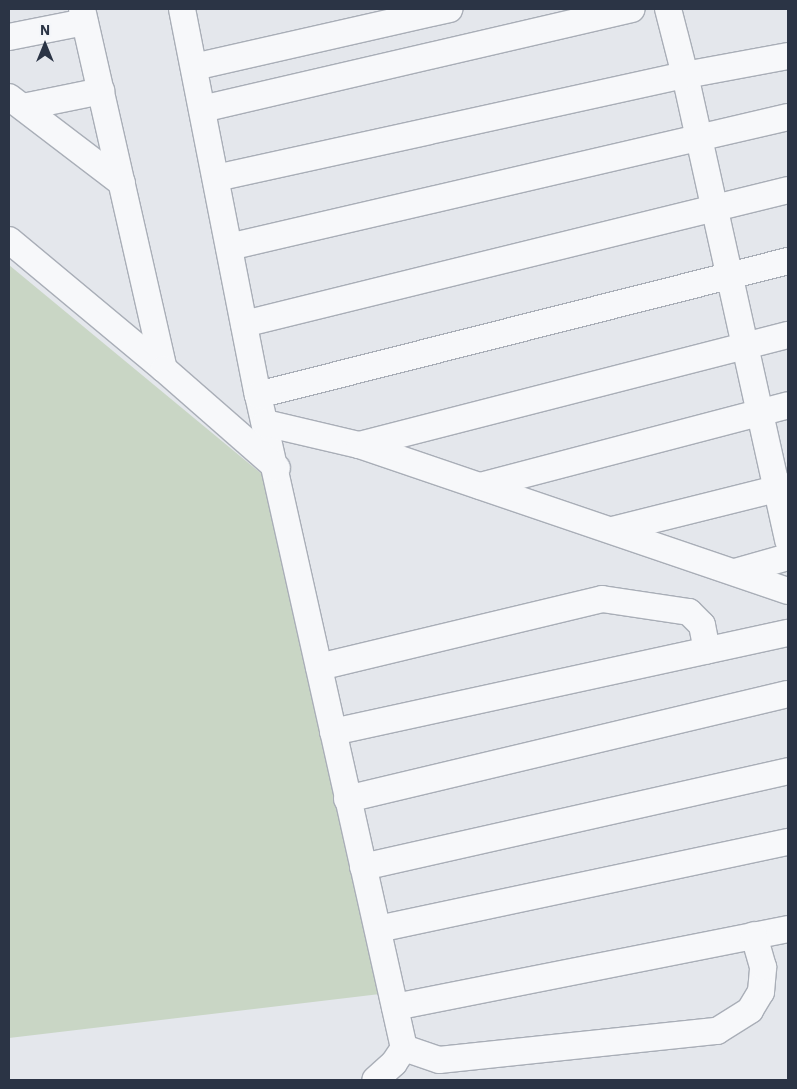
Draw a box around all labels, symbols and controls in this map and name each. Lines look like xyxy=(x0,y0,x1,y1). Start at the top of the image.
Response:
north arrow xyxy=(20,20,70,70)
text: N xyxy=(40,21,50,39)

